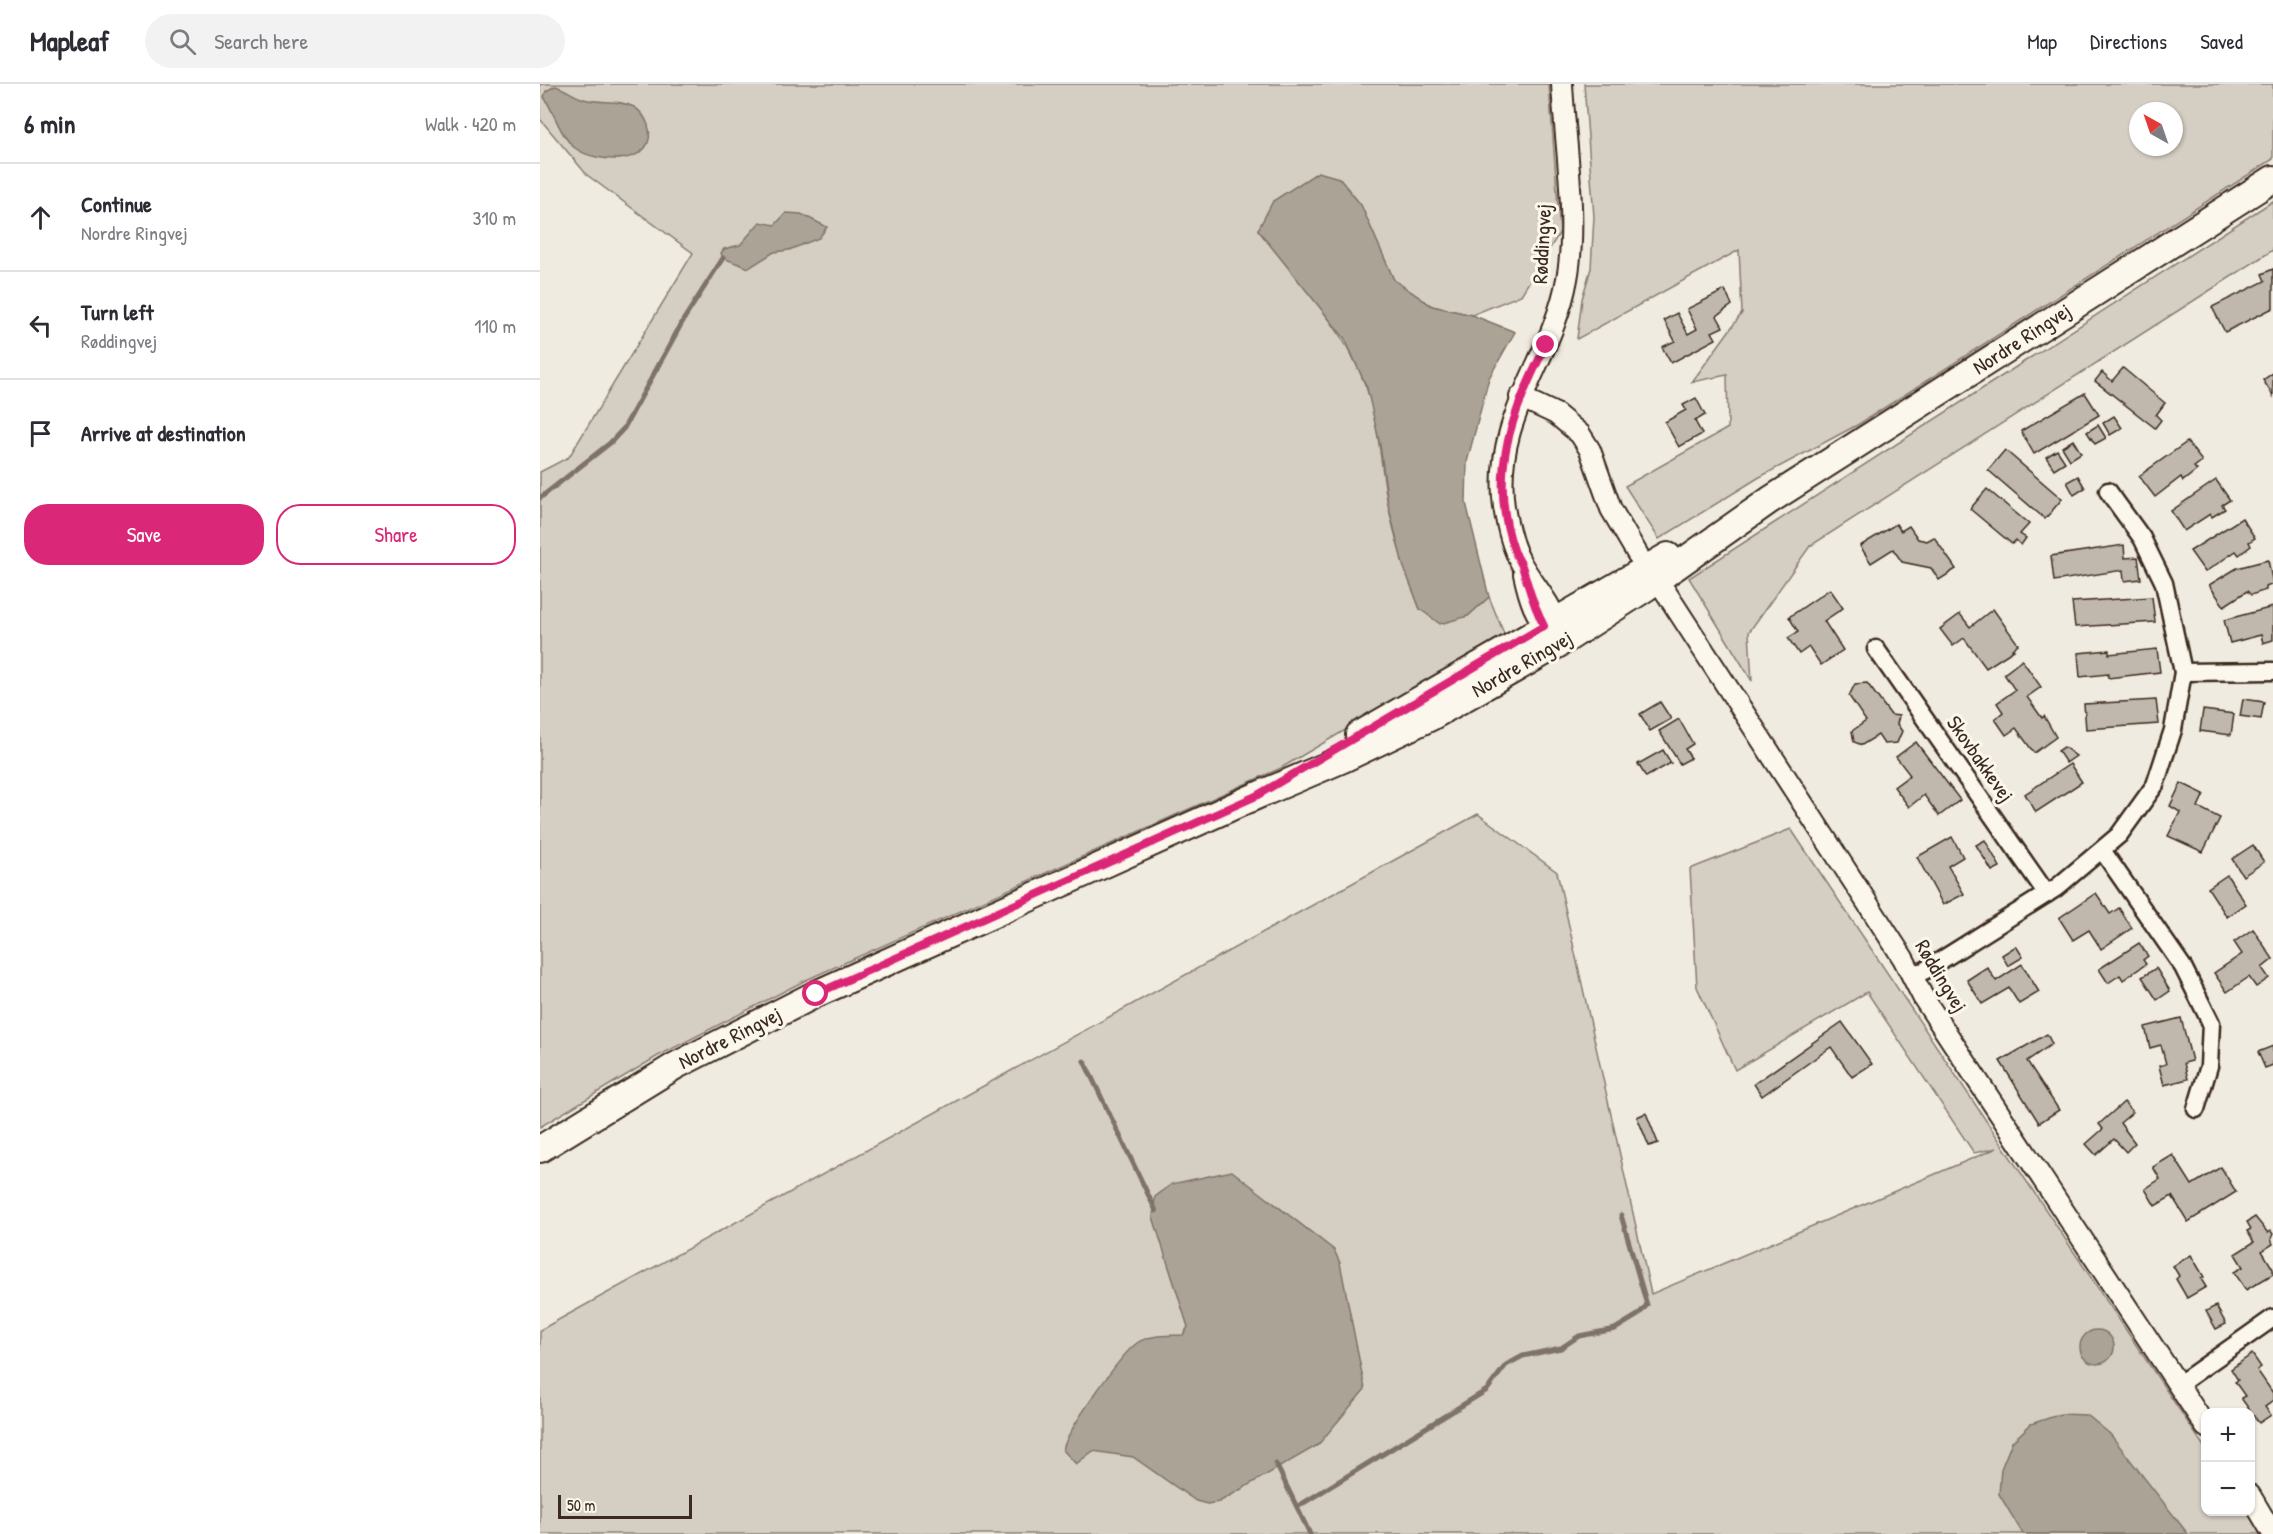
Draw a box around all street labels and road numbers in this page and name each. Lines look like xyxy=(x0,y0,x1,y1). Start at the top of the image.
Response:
street label: Røddingvej xyxy=(1525,203,1558,285)
street label: Nordre Ringvej xyxy=(1967,296,2077,381)
street label: Nordre Ringvej xyxy=(1466,623,1577,704)
street label: Skovbakkevej xyxy=(1940,710,2021,808)
street label: Røddingvej xyxy=(1908,934,1974,1017)
street label: Nordre Ringvej xyxy=(673,999,786,1076)

